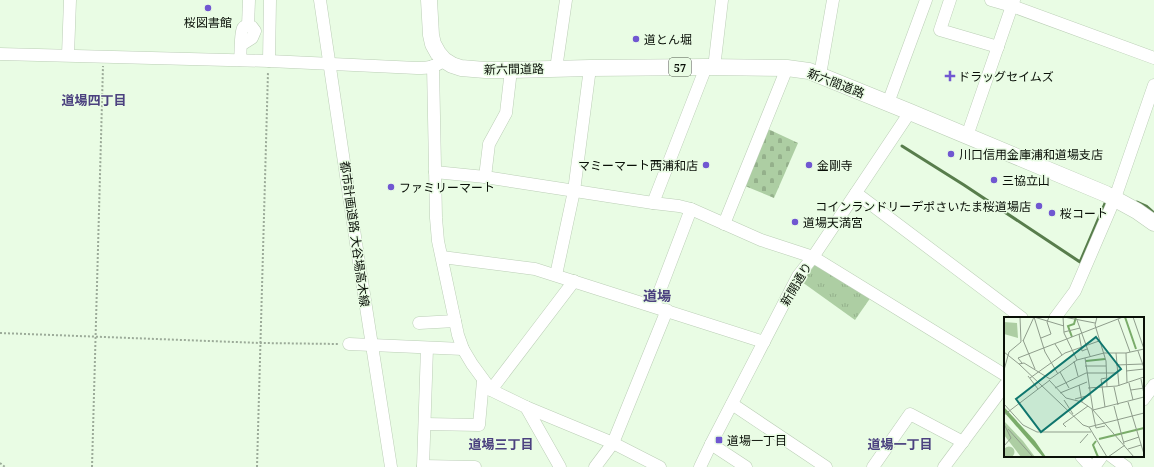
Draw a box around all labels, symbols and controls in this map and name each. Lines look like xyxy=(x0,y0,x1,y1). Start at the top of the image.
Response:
marker: 桜図書館 xyxy=(203,3,213,13)
place label: 桜図書館 xyxy=(184,14,232,31)
place label: 道とん堀 xyxy=(644,31,692,48)
marker: 道とん堀 xyxy=(631,34,641,44)
road number: 57 xyxy=(669,58,691,76)
street label: 新六間道路 xyxy=(484,60,544,78)
street label: 新六間道路 xyxy=(805,64,867,102)
place label: ドラッグセイムズ xyxy=(958,68,1054,85)
marker: ドラッグセイムズ xyxy=(945,71,955,81)
district label: 道場四丁目 xyxy=(61,91,127,109)
place label: 川口信用金庫浦和道場支店 xyxy=(959,146,1103,163)
marker: 川口信用金庫浦和道場支店 xyxy=(946,149,956,159)
place label: マミーマート西浦和店 xyxy=(578,157,698,174)
place label: 金剛寺 xyxy=(817,157,853,174)
street label: 都市計画道路 大谷場高木線 xyxy=(336,160,374,308)
marker: マミーマート西浦和店 xyxy=(701,160,711,170)
marker: 金剛寺 xyxy=(804,160,814,170)
place label: 三協立山 xyxy=(1002,172,1050,189)
marker: 三協立山 xyxy=(989,175,999,185)
place label: ファミリーマート xyxy=(399,179,495,196)
marker: ファミリーマート xyxy=(386,182,396,192)
place label: コインランドリーデポさいたま桜道場店 xyxy=(815,198,1031,215)
marker: コインランドリーデポさいたま桜道場店 xyxy=(1034,201,1044,211)
place label: 桜コート xyxy=(1060,205,1108,222)
marker: 桜コート xyxy=(1047,208,1057,218)
place label: 道場天満宮 xyxy=(803,214,863,231)
marker: 道場天満宮 xyxy=(790,217,800,227)
street label: 新開通り xyxy=(776,259,816,309)
district label: 道場 xyxy=(643,286,671,305)
inset map xyxy=(1004,317,1144,457)
place label: 道場一丁目 xyxy=(727,432,787,449)
district label: 道場三丁目 xyxy=(468,435,534,453)
marker: 道場一丁目 xyxy=(714,435,724,445)
district label: 道場一丁目 xyxy=(867,435,933,453)

